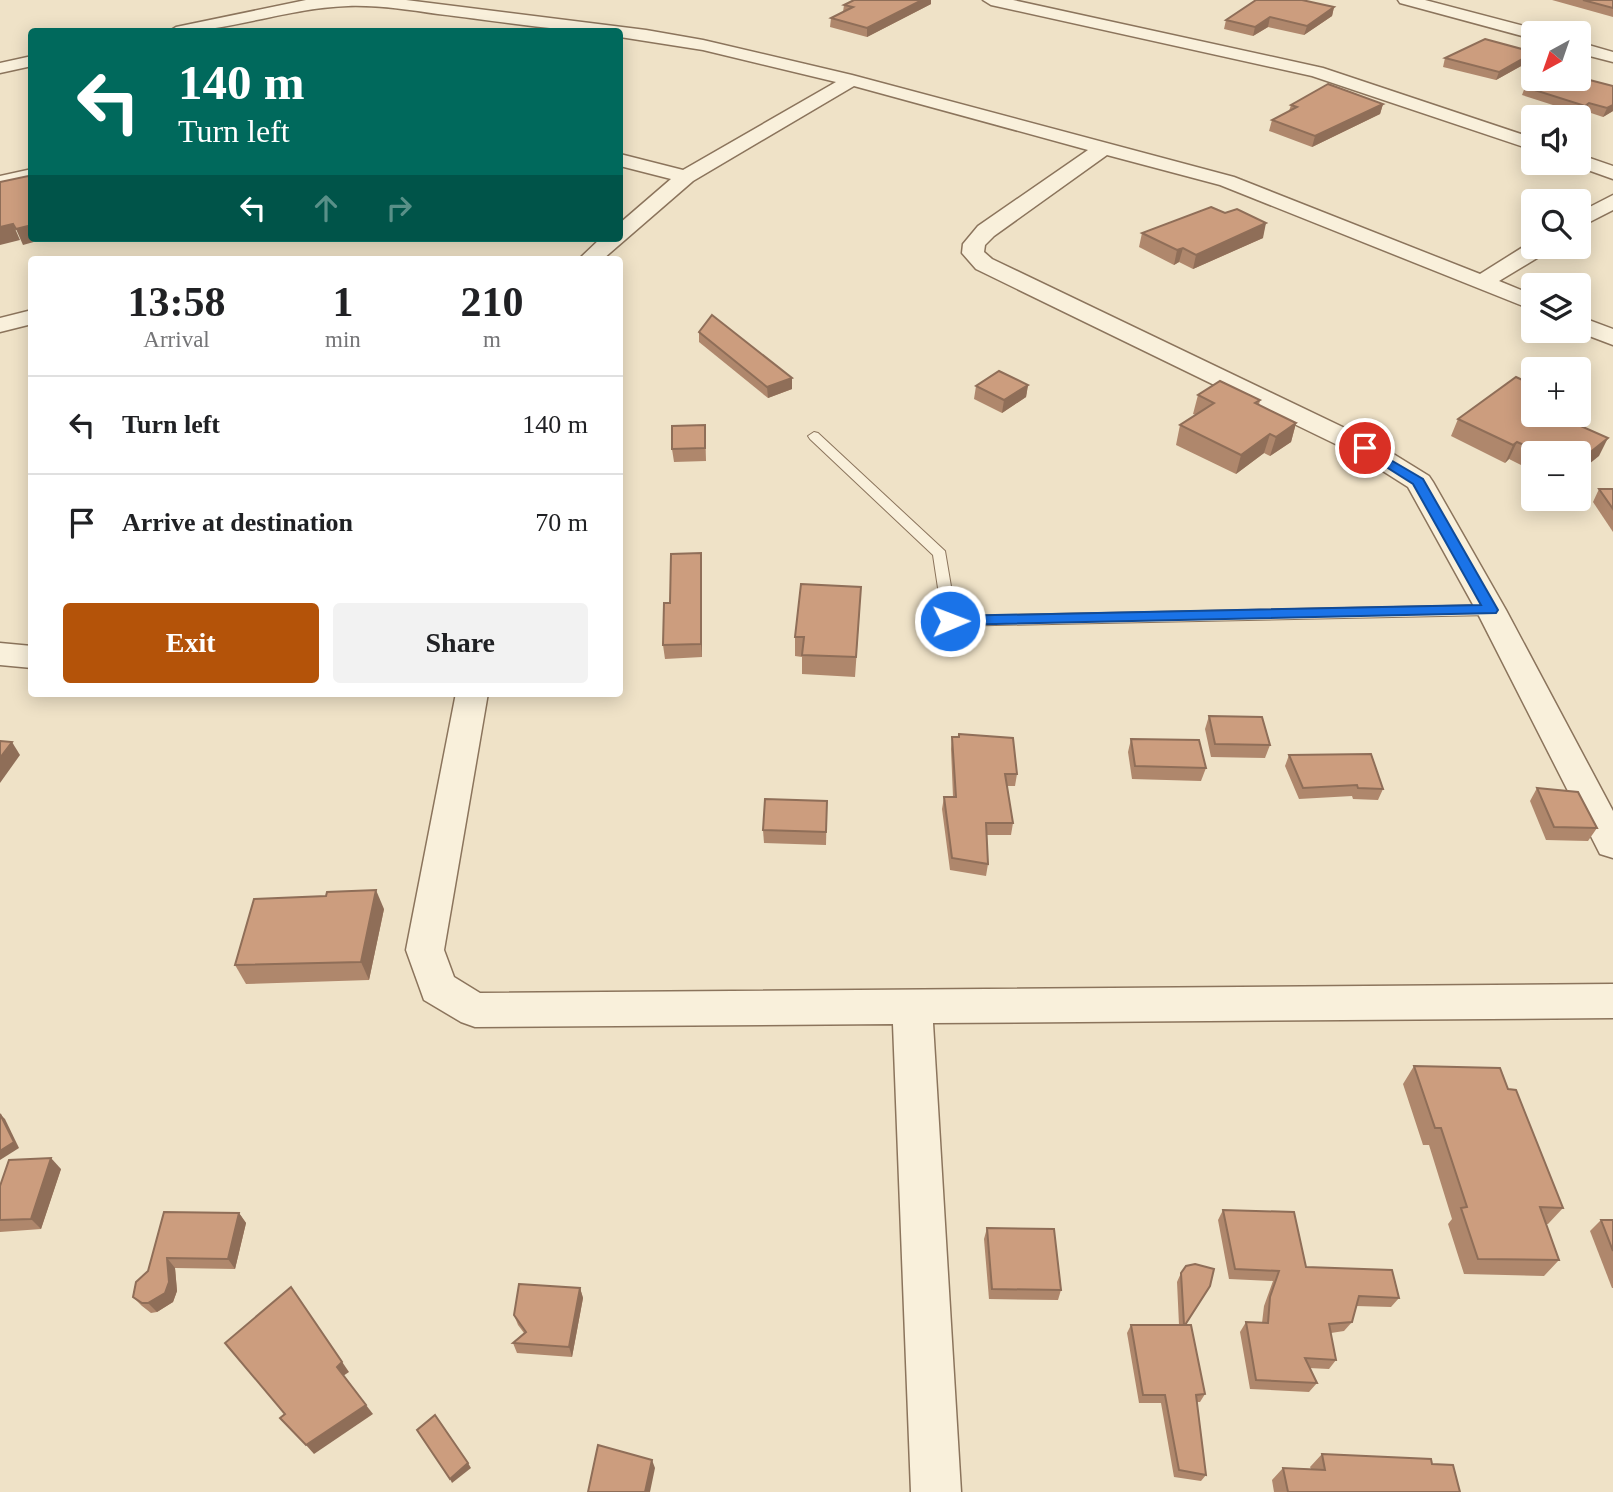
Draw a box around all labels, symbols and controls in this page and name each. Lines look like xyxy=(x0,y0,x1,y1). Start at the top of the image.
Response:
north arrow xyxy=(1521,21,1591,91)
map controls xyxy=(1521,21,1591,511)
text: 140 m xyxy=(178,55,305,110)
icon: left xyxy=(63,56,154,147)
button: sound xyxy=(1521,105,1591,175)
text: Turn left xyxy=(178,113,290,149)
icon: left xyxy=(234,189,272,227)
icon: ahead xyxy=(307,189,345,227)
icon: right xyxy=(380,189,418,227)
button: search xyxy=(1521,189,1591,259)
button: layers xyxy=(1521,273,1591,343)
text: 13:58 xyxy=(128,279,226,325)
text: 1 xyxy=(332,279,353,325)
text: 210 xyxy=(460,279,523,325)
text: Arrival xyxy=(143,327,210,352)
text: min xyxy=(325,327,361,352)
text: m xyxy=(483,327,501,352)
button: + xyxy=(1521,357,1591,427)
icon: left xyxy=(63,406,101,444)
text: Turn left xyxy=(122,410,220,439)
text: 140 m xyxy=(522,410,588,439)
pin xyxy=(1335,418,1395,478)
icon: arrive xyxy=(1346,429,1384,467)
button: − xyxy=(1521,441,1591,511)
icon: arrive xyxy=(63,504,101,542)
text: Arrive at destination xyxy=(122,508,353,537)
text: 70 m xyxy=(535,508,588,537)
position arrow xyxy=(913,584,987,658)
button: Exit xyxy=(63,603,319,683)
button: Share xyxy=(333,603,588,683)

